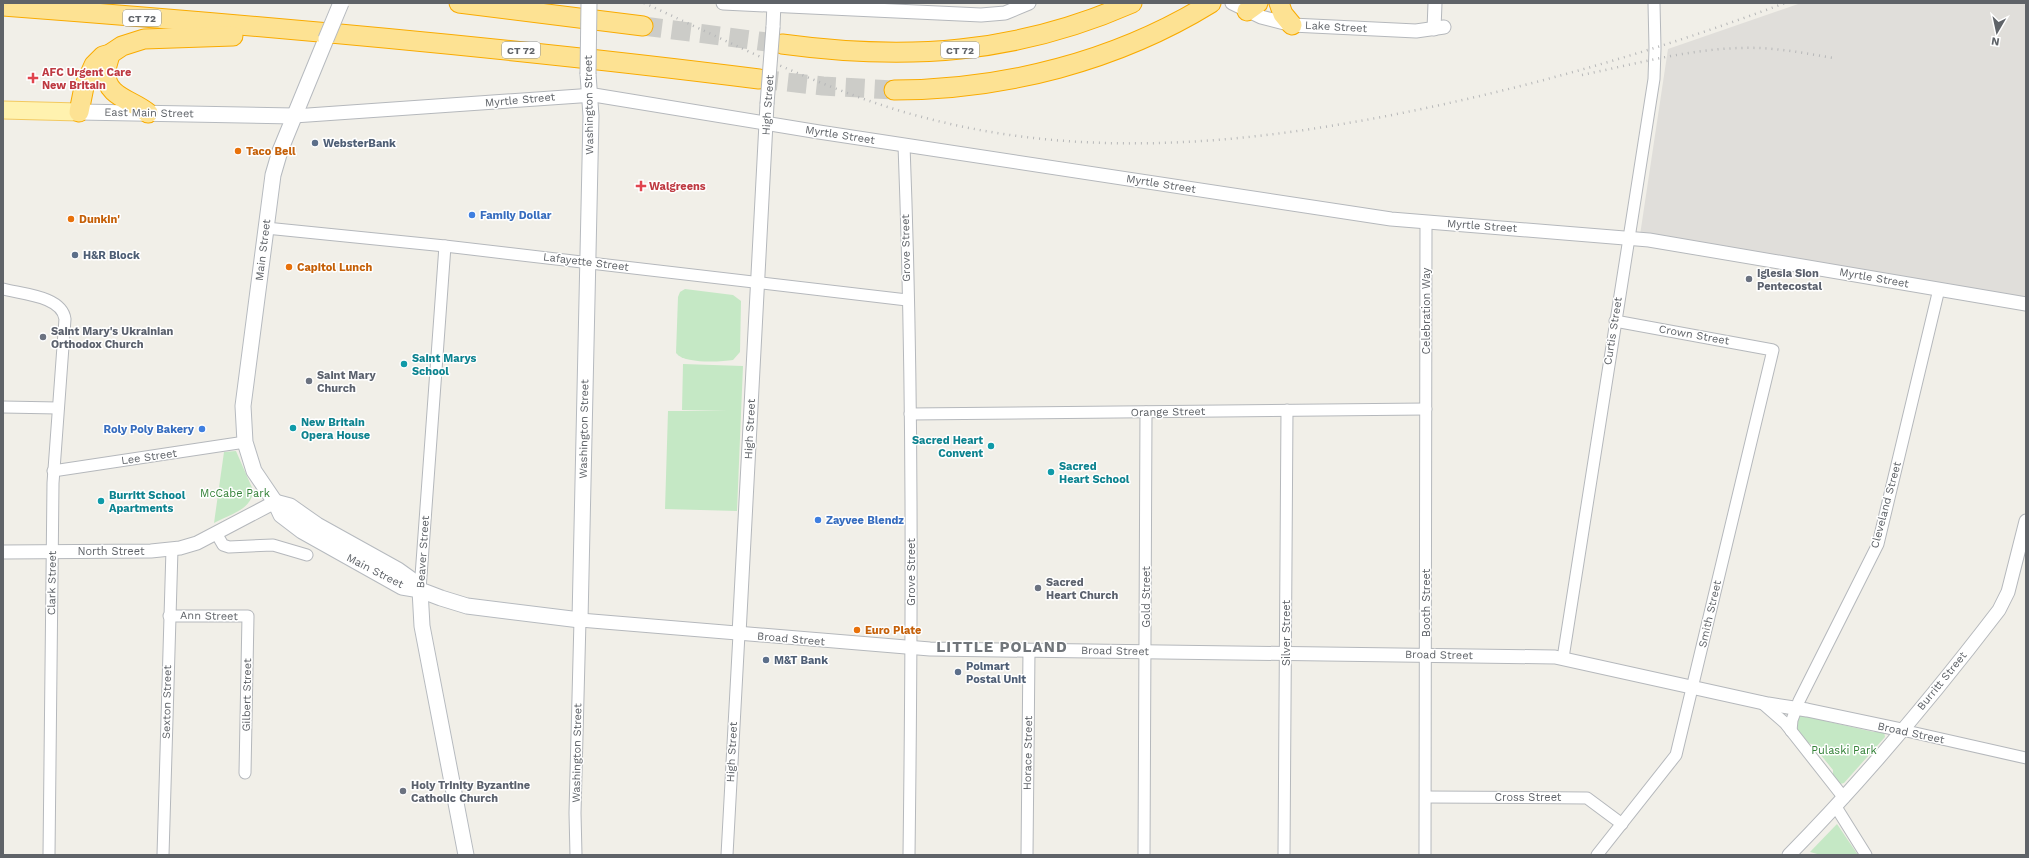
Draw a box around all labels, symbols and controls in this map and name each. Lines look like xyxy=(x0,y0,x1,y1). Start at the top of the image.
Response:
road number: CT 72 xyxy=(123,10,161,26)
north arrow xyxy=(1977,12,2017,52)
street label: Lake Street xyxy=(1305,19,1368,35)
text: N xyxy=(1990,34,2001,48)
road number: CT 72 xyxy=(502,42,540,58)
road number: CT 72 xyxy=(941,42,979,58)
street label: Washington Street xyxy=(582,55,596,155)
place label: AFC Urgent Care New Britain xyxy=(42,66,131,92)
marker: AFC Urgent Care New Britain xyxy=(27,72,39,84)
street label: High Street xyxy=(759,74,777,136)
street label: Myrtle Street xyxy=(484,90,556,110)
street label: East Main Street xyxy=(104,106,194,120)
street label: Myrtle Street xyxy=(804,123,876,147)
place label: WebsterBank xyxy=(323,137,396,150)
marker: WebsterBank xyxy=(310,138,320,148)
place label: Taco Bell xyxy=(246,145,296,158)
marker: Taco Bell xyxy=(233,146,243,156)
street label: Myrtle Street xyxy=(1125,172,1197,196)
place label: Walgreens xyxy=(649,180,706,193)
marker: Walgreens xyxy=(636,181,646,191)
place label: Family Dollar xyxy=(480,209,552,222)
marker: Family Dollar xyxy=(467,210,477,220)
place label: Dunkin' xyxy=(79,213,120,226)
marker: Dunkin' xyxy=(66,214,76,224)
street label: Grove Street xyxy=(899,214,913,282)
street label: Myrtle Street xyxy=(1446,217,1518,235)
street label: Main Street xyxy=(253,218,273,282)
place label: H&R Block xyxy=(83,249,140,262)
marker: H&R Block xyxy=(70,250,80,260)
street label: Lafayette Street xyxy=(542,250,630,274)
place label: Capitol Lunch xyxy=(297,261,372,274)
marker: Capitol Lunch xyxy=(284,262,294,272)
street label: Myrtle Street xyxy=(1838,265,1910,291)
street label: Celebration Way xyxy=(1420,267,1433,355)
place label: Iglesia Sion Pentecostal xyxy=(1757,267,1822,293)
marker: Iglesia Sion Pentecostal xyxy=(1744,274,1754,284)
street label: Curtis Street xyxy=(1601,296,1625,366)
street label: Crown Street xyxy=(1658,322,1731,348)
place label: Saint Mary's Ukrainian Orthodox Church xyxy=(51,325,174,351)
marker: Saint Mary's Ukrainian Orthodox Church xyxy=(38,332,48,342)
place label: Saint Marys School xyxy=(412,352,477,378)
marker: Saint Marys School xyxy=(399,359,409,369)
place label: Saint Mary Church xyxy=(317,369,376,395)
marker: Saint Mary Church xyxy=(304,376,314,386)
street label: Washington Street xyxy=(577,379,591,479)
street label: High Street xyxy=(742,398,758,460)
street label: Orange Street xyxy=(1131,405,1206,419)
place label: New Britain Opera House xyxy=(301,416,370,442)
place label: Roly Poly Bakery xyxy=(103,423,195,436)
marker: New Britain Opera House xyxy=(288,423,298,433)
marker: Roly Poly Bakery xyxy=(197,424,207,434)
place label: Sacred Heart Convent xyxy=(912,434,983,460)
marker: Sacred Heart Convent xyxy=(986,441,996,451)
street label: Lee Street xyxy=(120,447,178,467)
place label: Sacred Heart School xyxy=(1059,460,1130,486)
street label: Cleveland Street xyxy=(1868,460,1904,550)
marker: Sacred Heart School xyxy=(1046,467,1056,477)
park label: McCabe Park xyxy=(200,487,270,500)
place label: Burritt School Apartments xyxy=(109,489,186,515)
marker: Burritt School Apartments xyxy=(96,496,106,506)
place label: Zayvee Blendz xyxy=(826,514,904,527)
street label: Beaver Street xyxy=(414,515,432,589)
marker: Zayvee Blendz xyxy=(813,515,823,525)
street label: Grove Street xyxy=(905,538,918,606)
street label: North Street xyxy=(77,545,145,558)
street label: Clark Street xyxy=(45,550,59,615)
street label: Main Street xyxy=(344,551,406,591)
street label: Gold Street xyxy=(1140,566,1153,628)
street label: Booth Street xyxy=(1420,568,1433,637)
place label: Sacred Heart Church xyxy=(1046,576,1118,602)
street label: Smith Street xyxy=(1696,579,1724,649)
marker: Sacred Heart Church xyxy=(1033,583,1043,593)
street label: Silver Street xyxy=(1280,599,1293,666)
street label: Ann Street xyxy=(180,609,238,623)
place label: Euro Plate xyxy=(865,624,921,637)
marker: Euro Plate xyxy=(852,625,862,635)
street label: Broad Street xyxy=(757,630,826,648)
district label: LITTLE POLAND xyxy=(936,638,1068,656)
street label: Broad Street xyxy=(1081,644,1150,658)
street label: Broad Street xyxy=(1405,648,1474,662)
street label: Burritt Street xyxy=(1915,649,1970,713)
place label: M&T Bank xyxy=(774,654,828,667)
marker: M&T Bank xyxy=(761,655,771,665)
street label: Gilbert Street xyxy=(240,658,254,732)
place label: Polmart Postal Unit xyxy=(966,660,1026,686)
street label: Sexton Street xyxy=(160,665,174,739)
marker: Polmart Postal Unit xyxy=(953,667,963,677)
street label: Washington Street xyxy=(570,703,584,803)
street label: Horace Street xyxy=(1021,715,1035,790)
street label: Broad Street xyxy=(1876,720,1946,747)
street label: High Street xyxy=(724,721,740,783)
park label: Pulaski Park xyxy=(1811,744,1877,757)
place label: Holy Trinity Byzantine Catholic Church xyxy=(411,779,530,805)
marker: Holy Trinity Byzantine Catholic Church xyxy=(398,786,408,796)
street label: Cross Street xyxy=(1495,791,1562,804)

